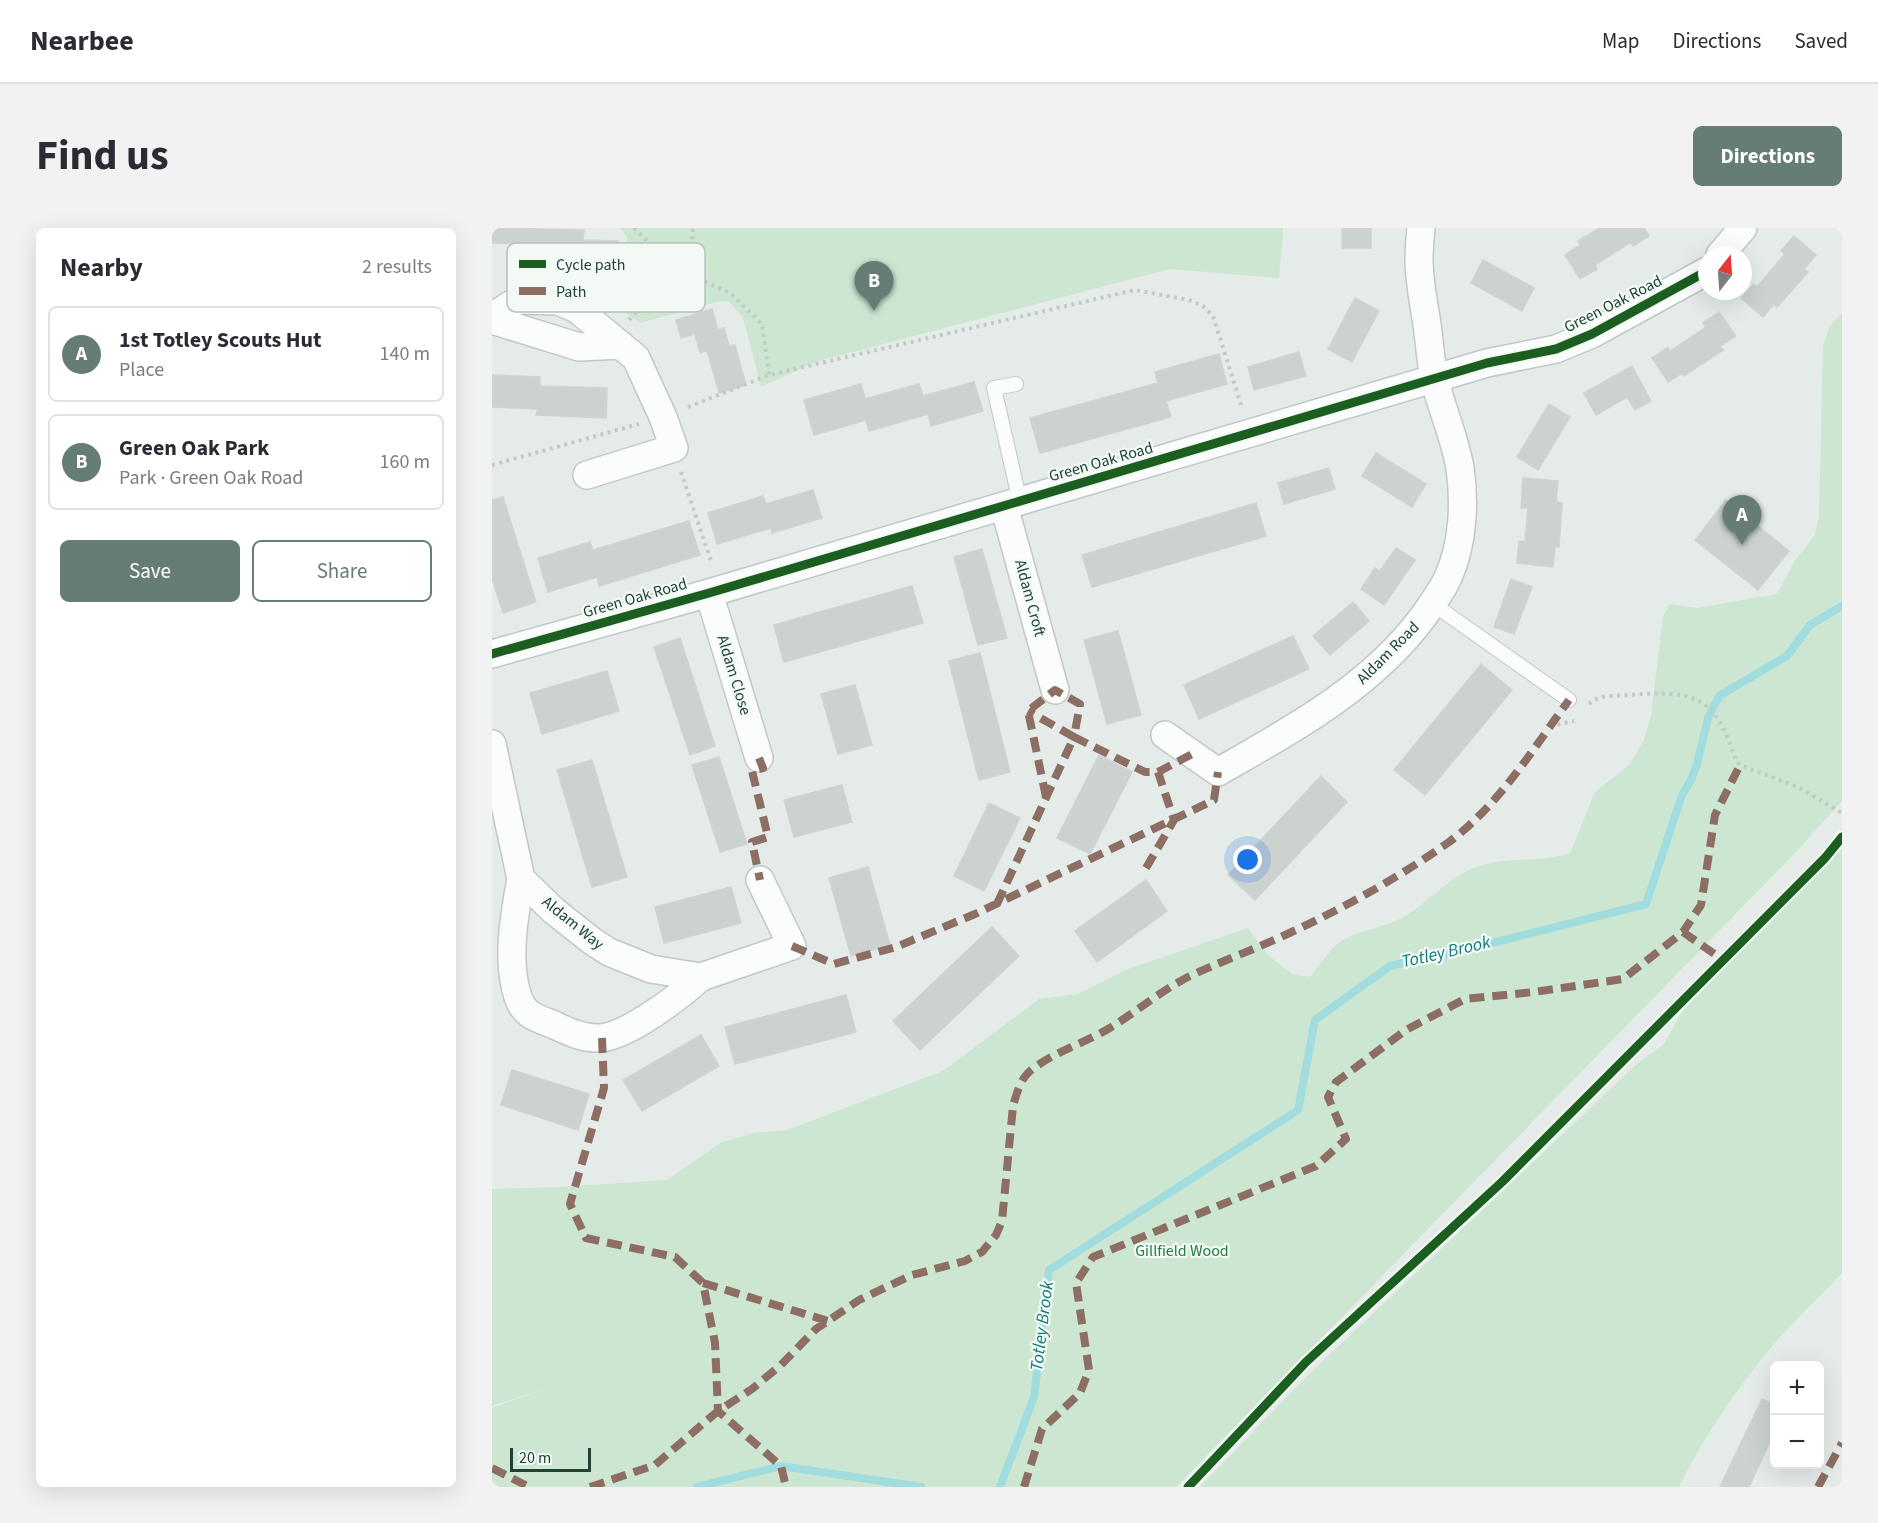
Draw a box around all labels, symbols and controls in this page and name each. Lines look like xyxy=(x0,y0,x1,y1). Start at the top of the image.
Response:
text: Nearbee xyxy=(30,21,134,61)
text: Map xyxy=(1602,26,1640,56)
text: Directions xyxy=(1673,26,1761,56)
text: Saved xyxy=(1794,26,1848,56)
text: Find us xyxy=(36,126,169,186)
button: Directions xyxy=(1693,126,1842,186)
legend xyxy=(507,243,705,312)
north arrow xyxy=(1698,246,1752,300)
text: Nearby xyxy=(60,249,143,286)
text: 2 results xyxy=(362,253,432,281)
text: Cycle path xyxy=(556,254,625,276)
pin: B xyxy=(854,262,893,311)
street label: Green Oak Road xyxy=(1560,270,1666,338)
text: Path xyxy=(556,281,586,303)
text: 1st Totley Scouts Hut xyxy=(119,324,322,356)
text: A xyxy=(76,340,87,368)
text: 140 m xyxy=(380,340,430,368)
text: Place xyxy=(119,356,164,384)
text: Green Oak Park xyxy=(119,432,269,464)
street label: Green Oak Road xyxy=(1046,437,1156,487)
text: B xyxy=(75,448,88,476)
text: 160 m xyxy=(380,448,430,476)
text: Park · Green Oak Road xyxy=(119,464,303,492)
pin: A xyxy=(1722,496,1762,545)
button: Save xyxy=(60,540,240,602)
button: Share xyxy=(252,540,432,602)
street label: Aldam Croft xyxy=(1009,557,1051,639)
street label: Green Oak Road xyxy=(580,573,690,623)
street label: Aldam Road xyxy=(1352,617,1424,689)
street label: Aldam Close xyxy=(711,632,757,718)
your location xyxy=(1233,845,1262,874)
street label: Aldam Way xyxy=(537,891,609,955)
water label: Totley Brook xyxy=(1399,930,1493,974)
park label: Gillfield Wood xyxy=(1135,1240,1229,1262)
water label: Totley Brook xyxy=(1024,1279,1060,1373)
map controls xyxy=(1770,1361,1824,1469)
button: + xyxy=(1770,1361,1824,1415)
button: − xyxy=(1770,1415,1824,1469)
scale bar xyxy=(510,1445,591,1472)
text: 20 m xyxy=(519,1447,551,1469)

